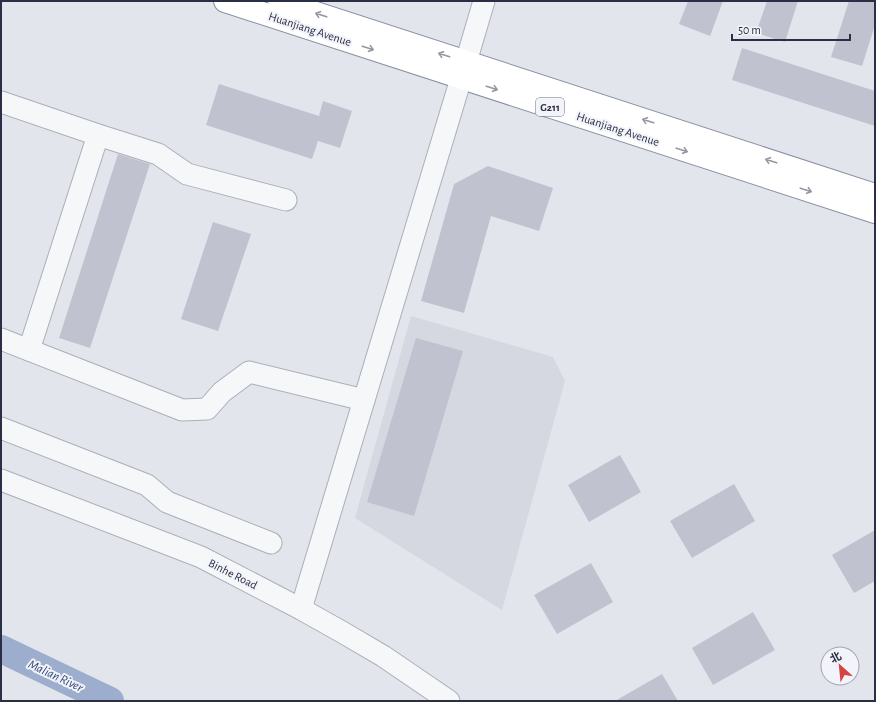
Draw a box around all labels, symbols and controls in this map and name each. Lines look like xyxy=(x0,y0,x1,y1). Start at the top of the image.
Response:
street label: Huanjiang Avenue xyxy=(267,10,353,49)
one-way arrow xyxy=(315,10,327,18)
scale bar xyxy=(732,16,850,42)
text: 50 m xyxy=(738,24,761,36)
one-way arrow xyxy=(362,45,375,52)
one-way arrow xyxy=(438,51,451,58)
one-way arrow xyxy=(485,85,498,92)
road number: G211 xyxy=(536,98,564,116)
street label: Huanjiang Avenue xyxy=(575,110,661,149)
one-way arrow xyxy=(641,117,654,124)
one-way arrow xyxy=(676,146,688,154)
one-way arrow xyxy=(765,157,778,164)
one-way arrow xyxy=(799,187,812,194)
street label: Binhe Road xyxy=(207,557,259,591)
north arrow xyxy=(820,646,860,686)
text: 北 xyxy=(828,650,843,665)
water label: Malian River xyxy=(26,658,86,695)

